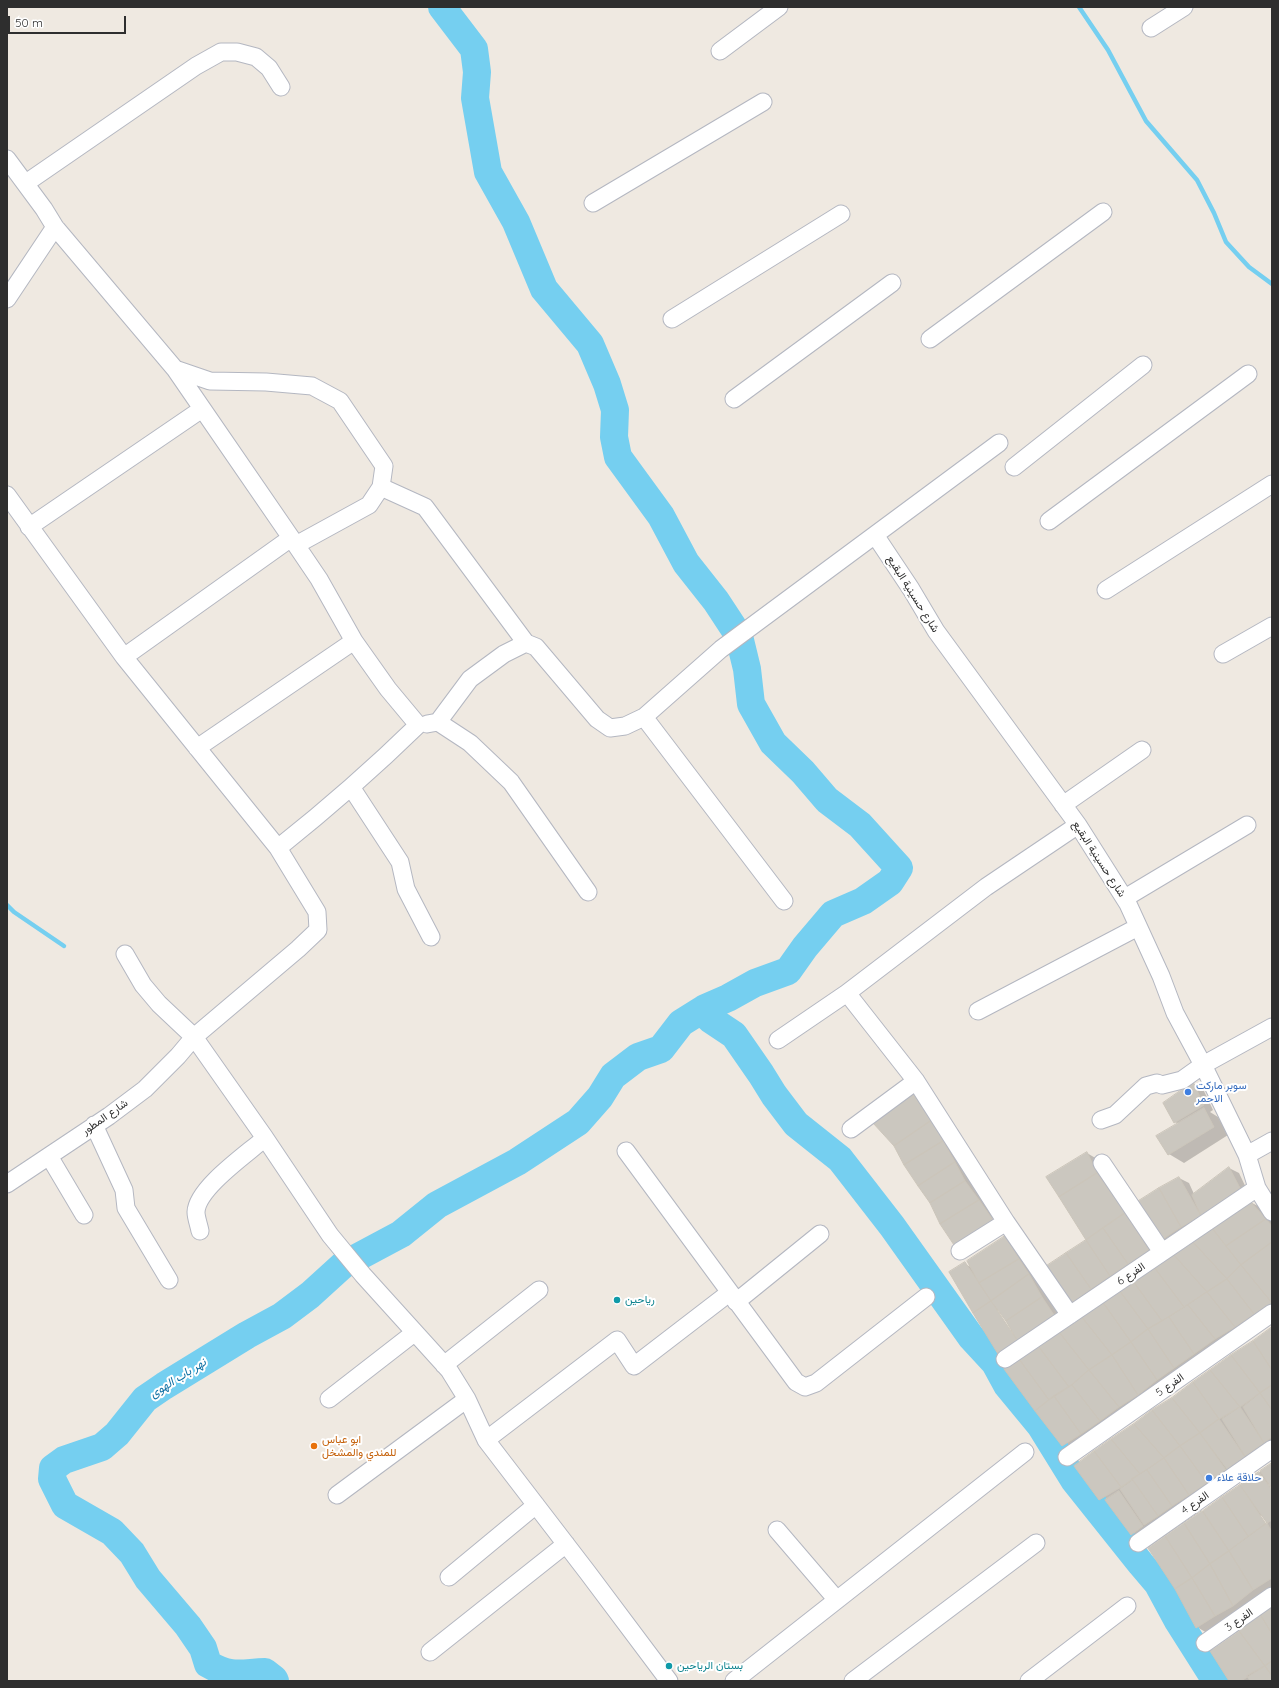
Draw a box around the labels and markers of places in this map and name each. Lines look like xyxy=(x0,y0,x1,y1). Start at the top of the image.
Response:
place label: سوبر ماركت الاحمر xyxy=(1196,1079,1247,1105)
marker: سوبر ماركت الاحمر xyxy=(1183,1087,1193,1097)
place label: رياحين xyxy=(625,1293,655,1307)
marker: رياحين xyxy=(612,1295,622,1305)
place label: ابو عباس للمندي والمشخل xyxy=(322,1433,396,1459)
marker: ابو عباس للمندي والمشخل xyxy=(309,1441,319,1451)
place label: حلاقة علاء xyxy=(1217,1471,1262,1485)
marker: حلاقة علاء xyxy=(1204,1473,1214,1483)
place label: بستان الرياحين xyxy=(677,1659,743,1673)
marker: بستان الرياحين xyxy=(664,1661,674,1671)

